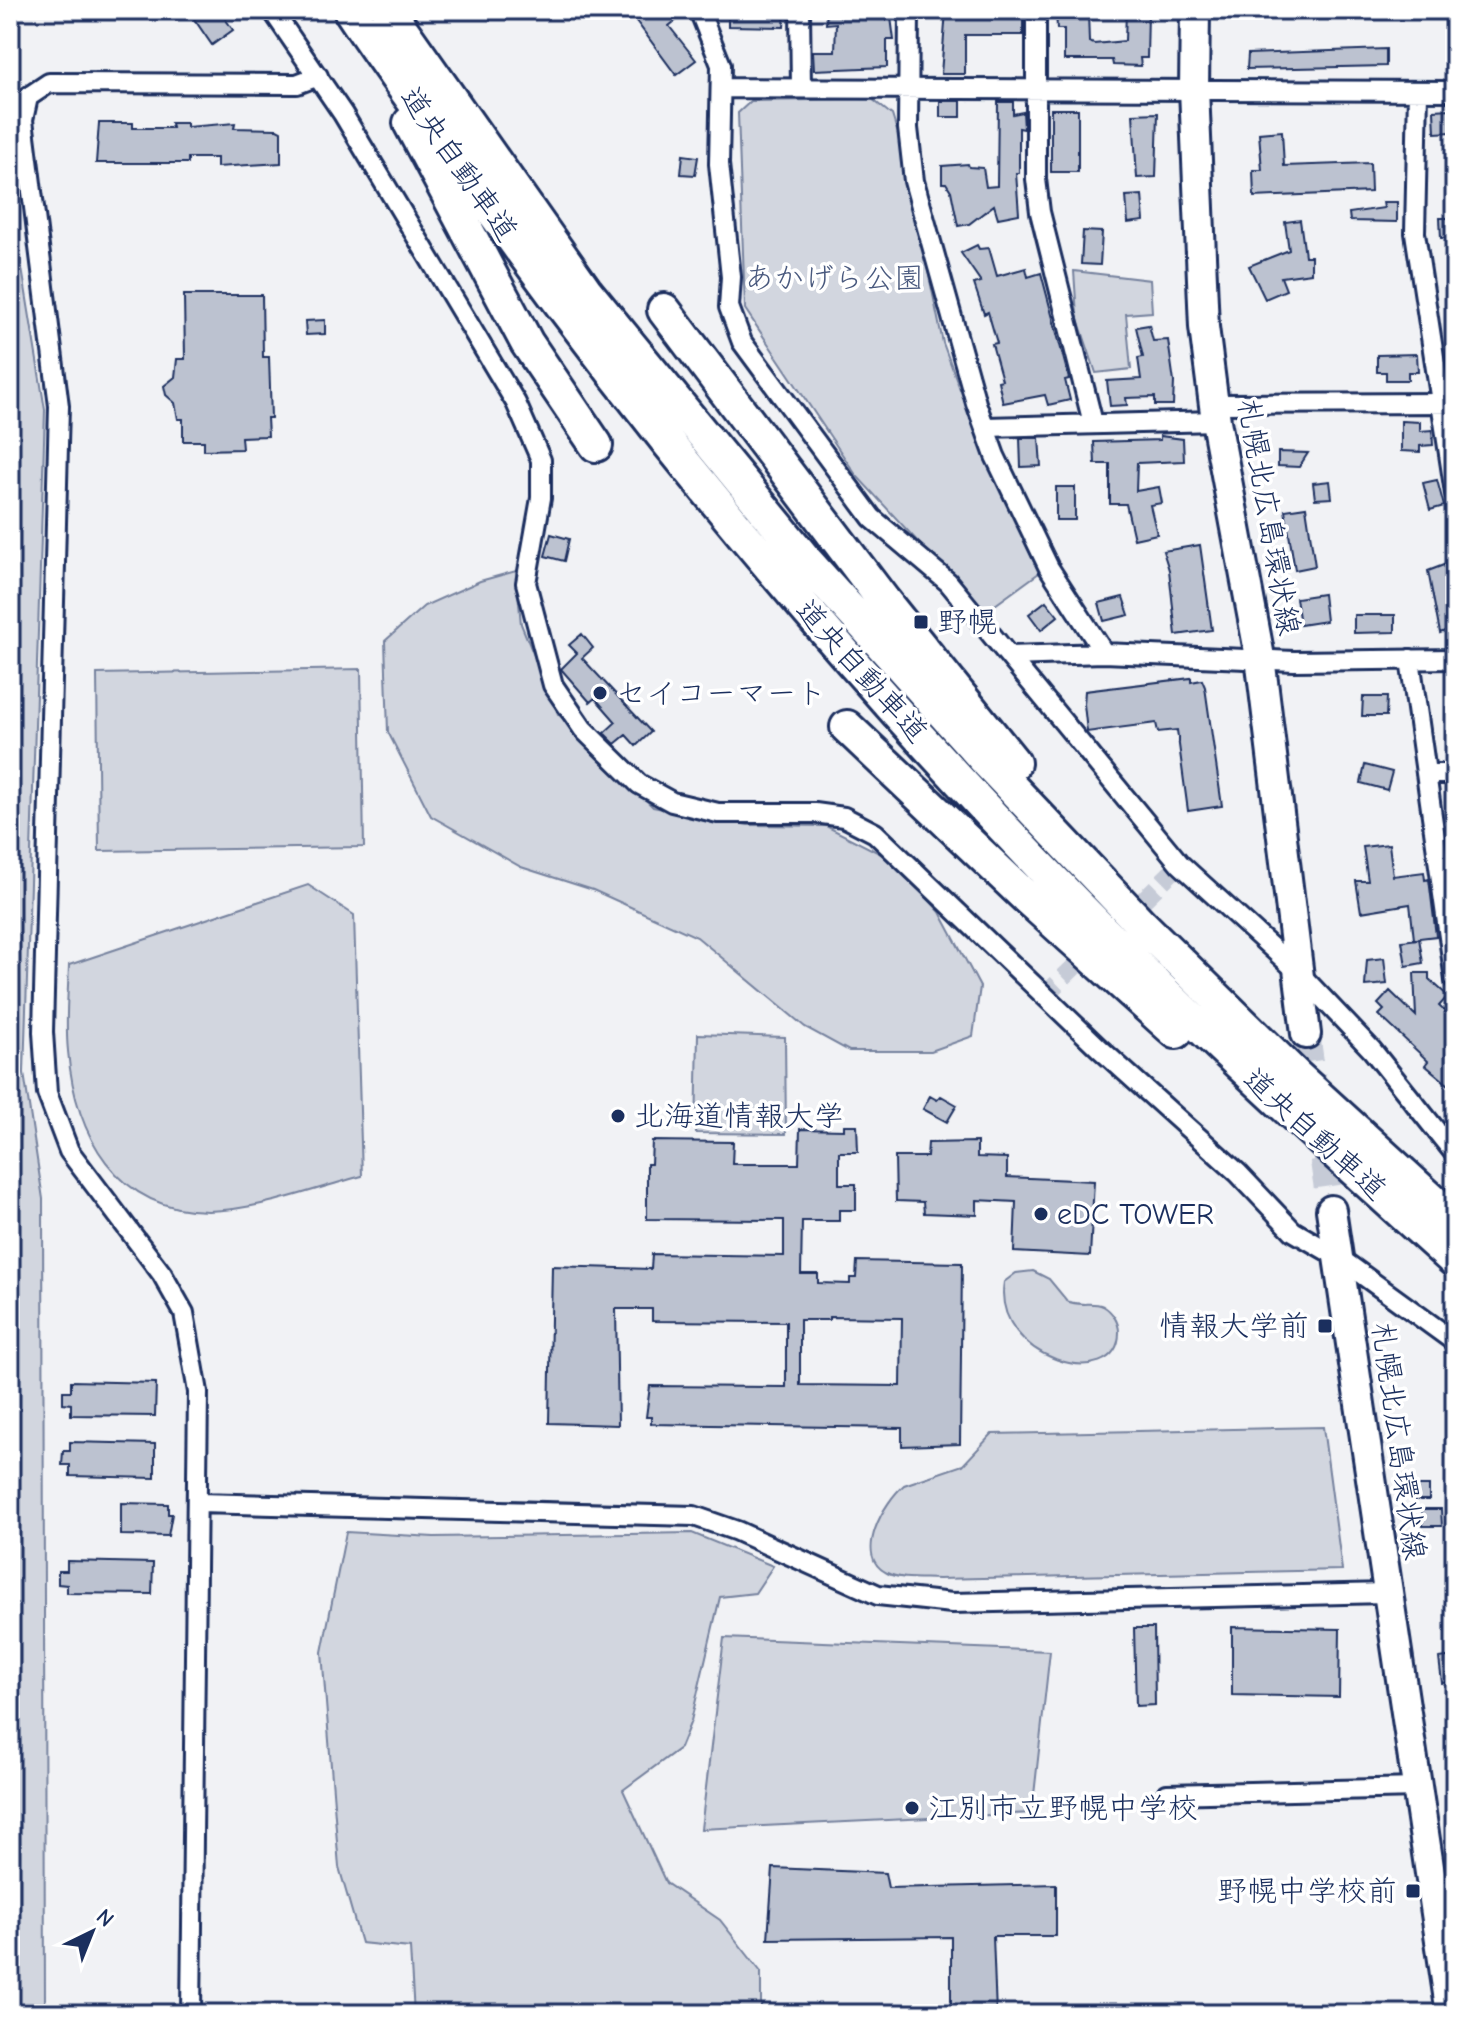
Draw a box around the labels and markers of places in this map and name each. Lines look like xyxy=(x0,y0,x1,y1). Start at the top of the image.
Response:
place label: 野幌 xyxy=(937,605,997,640)
marker: 野幌 xyxy=(912,613,930,631)
place label: セイコーマート xyxy=(616,676,827,711)
marker: セイコーマート xyxy=(591,684,609,702)
place label: 北海道情報大学 xyxy=(634,1099,844,1134)
marker: 北海道情報大学 xyxy=(609,1107,627,1125)
place label: eDC TOWER xyxy=(1057,1197,1214,1232)
marker: eDC TOWER xyxy=(1032,1205,1050,1223)
place label: 情報大学前 xyxy=(1159,1309,1309,1344)
marker: 情報大学前 xyxy=(1316,1317,1334,1335)
place label: 江別市立野幌中学校 xyxy=(928,1791,1198,1826)
marker: 江別市立野幌中学校 xyxy=(903,1799,921,1817)
place label: 野幌中学校前 xyxy=(1217,1874,1397,1909)
marker: 野幌中学校前 xyxy=(1404,1882,1422,1900)

